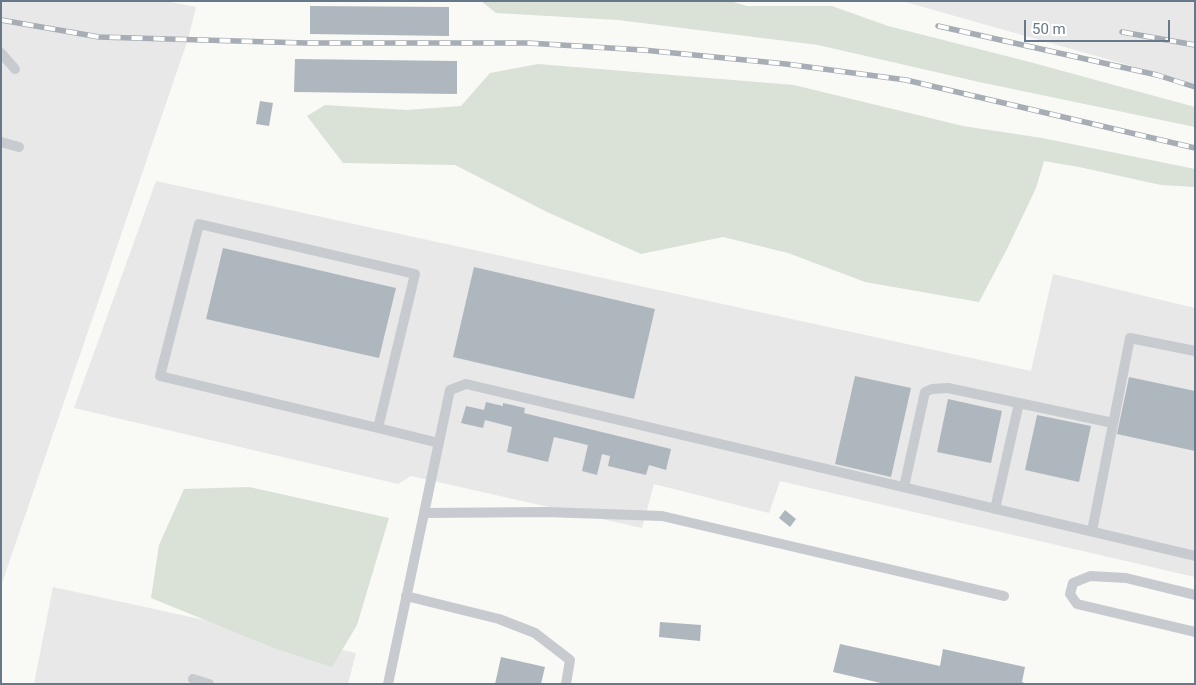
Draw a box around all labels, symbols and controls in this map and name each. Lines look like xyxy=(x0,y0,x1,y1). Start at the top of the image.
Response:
scale bar xyxy=(1026,10,1172,42)
text: 50 m xyxy=(1032,20,1066,38)

